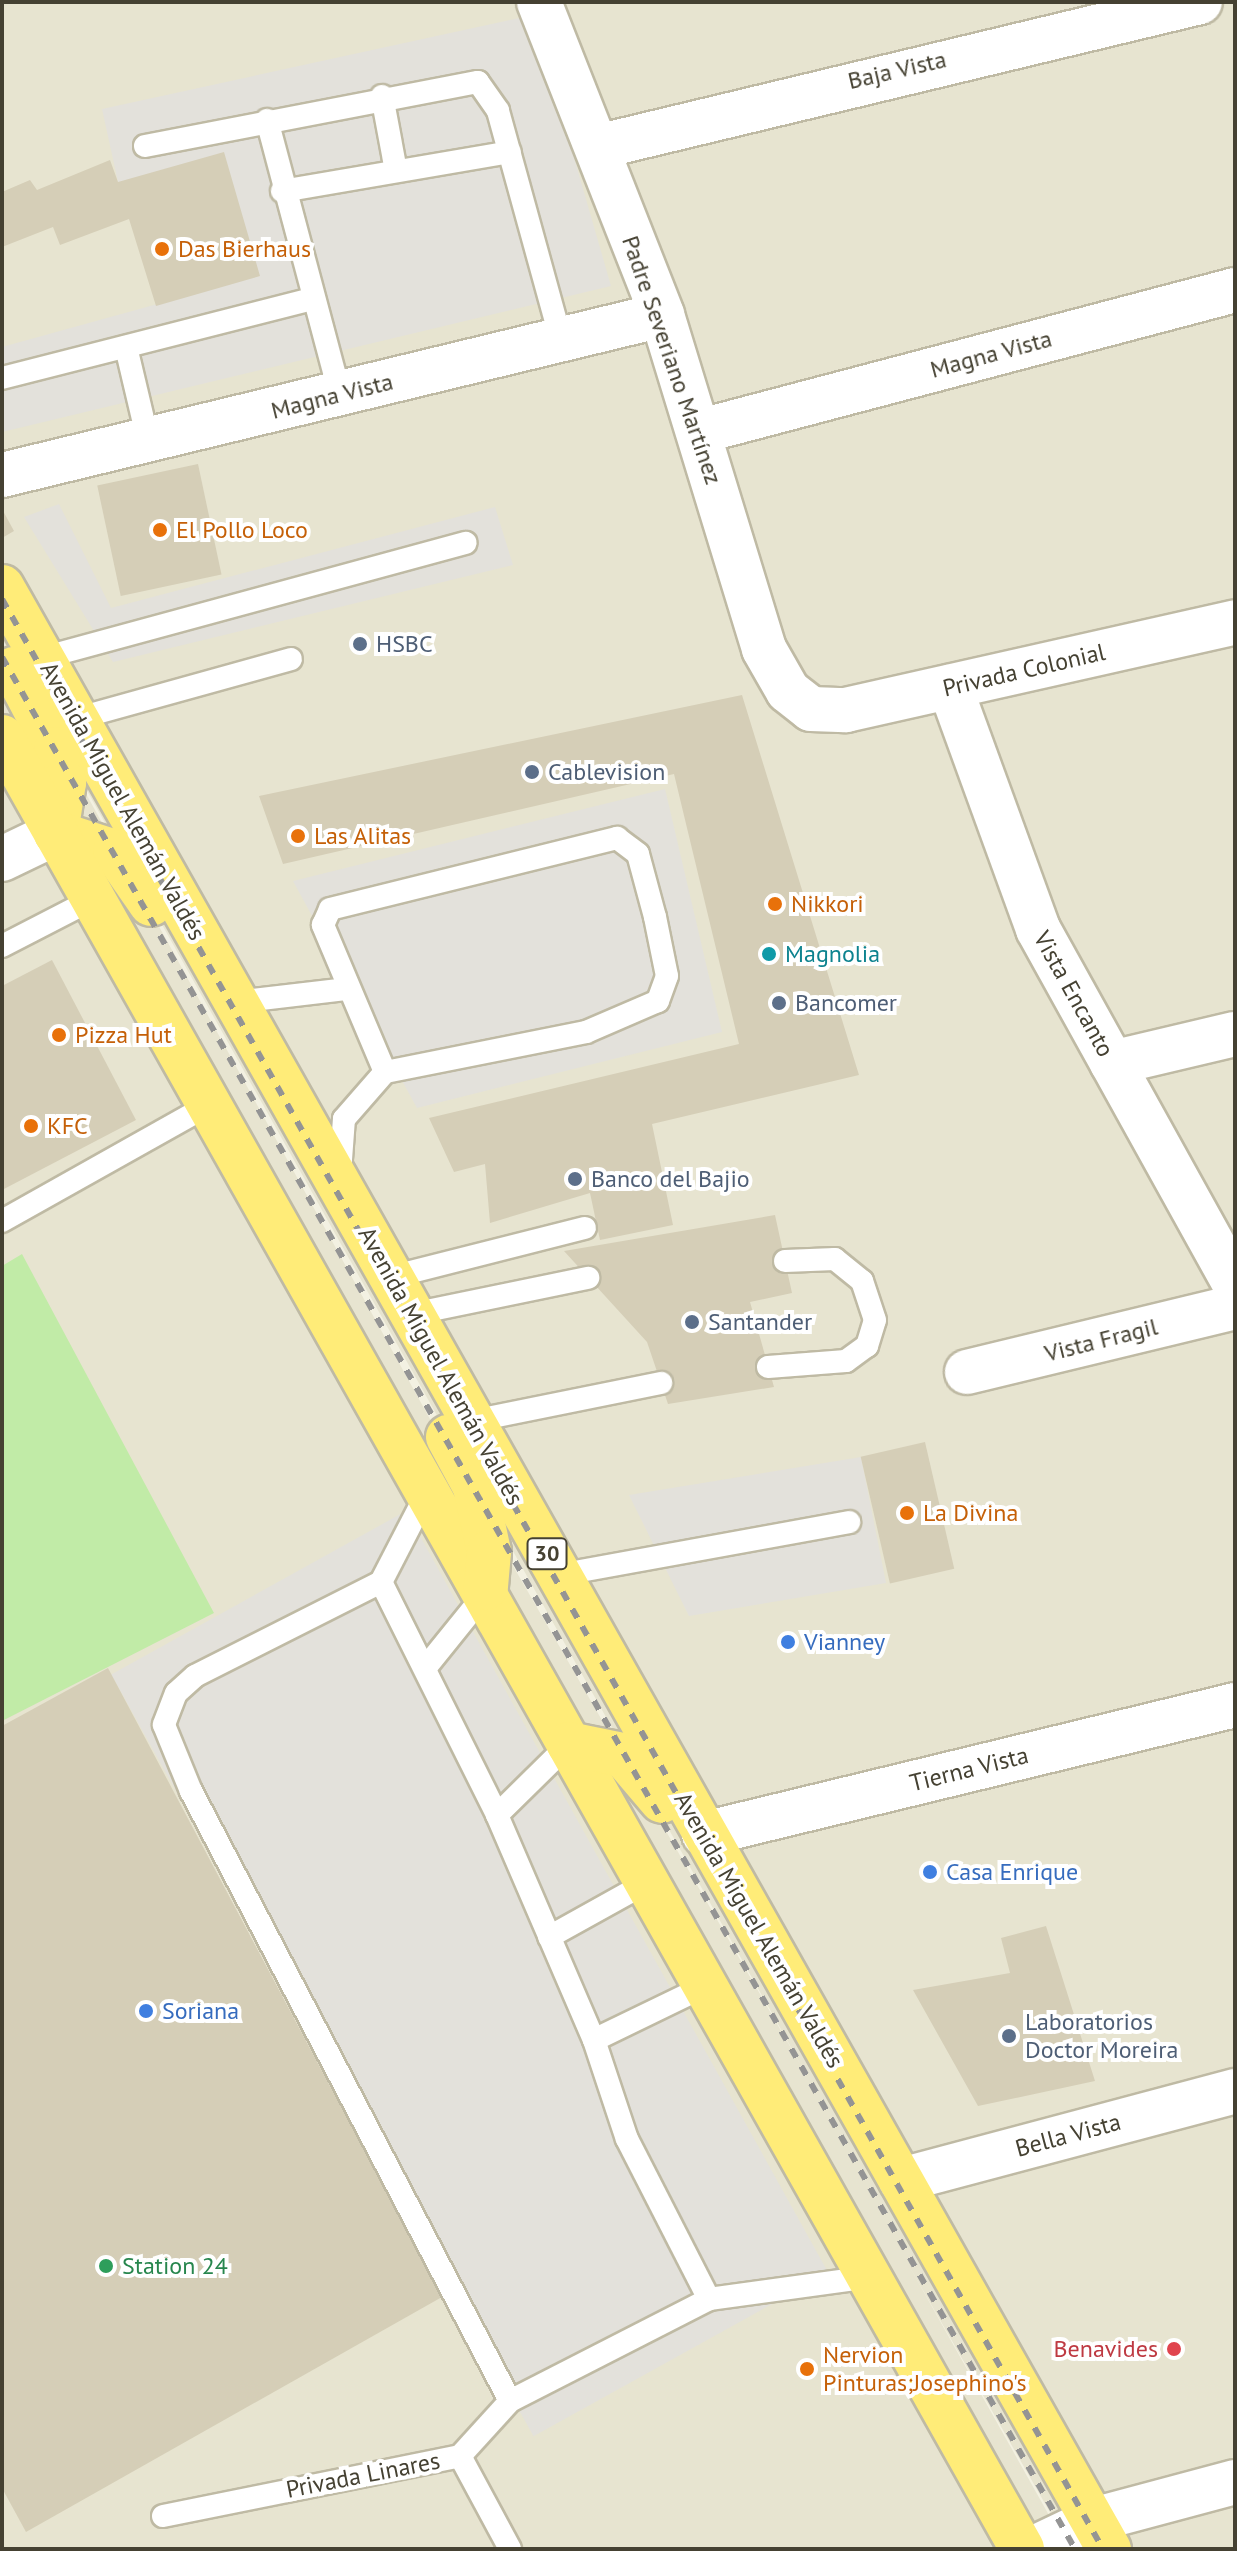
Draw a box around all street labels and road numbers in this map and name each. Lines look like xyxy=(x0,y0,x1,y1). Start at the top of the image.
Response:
street label: Baja Vista xyxy=(845,45,949,95)
street label: Padre Severiano Martínez xyxy=(616,232,728,488)
street label: Magna Vista xyxy=(927,324,1055,384)
street label: Magna Vista xyxy=(268,367,396,425)
street label: Privada Colonial xyxy=(940,637,1108,703)
street label: Avenida Miguel Alemán Valdés xyxy=(34,656,212,946)
street label: Vista Encanto xyxy=(1028,926,1120,1062)
street label: Avenida Miguel Alemán Valdés xyxy=(352,1221,530,1511)
street label: Vista Fragil xyxy=(1042,1312,1160,1368)
road number: 30 xyxy=(525,1536,569,1572)
street label: Tierna Vista xyxy=(906,1740,1032,1798)
street label: Avenida Miguel Alemán Valdés xyxy=(668,1786,850,2074)
street label: Bella Vista xyxy=(1012,2107,1124,2163)
street label: Privada Linares xyxy=(284,2446,442,2504)

